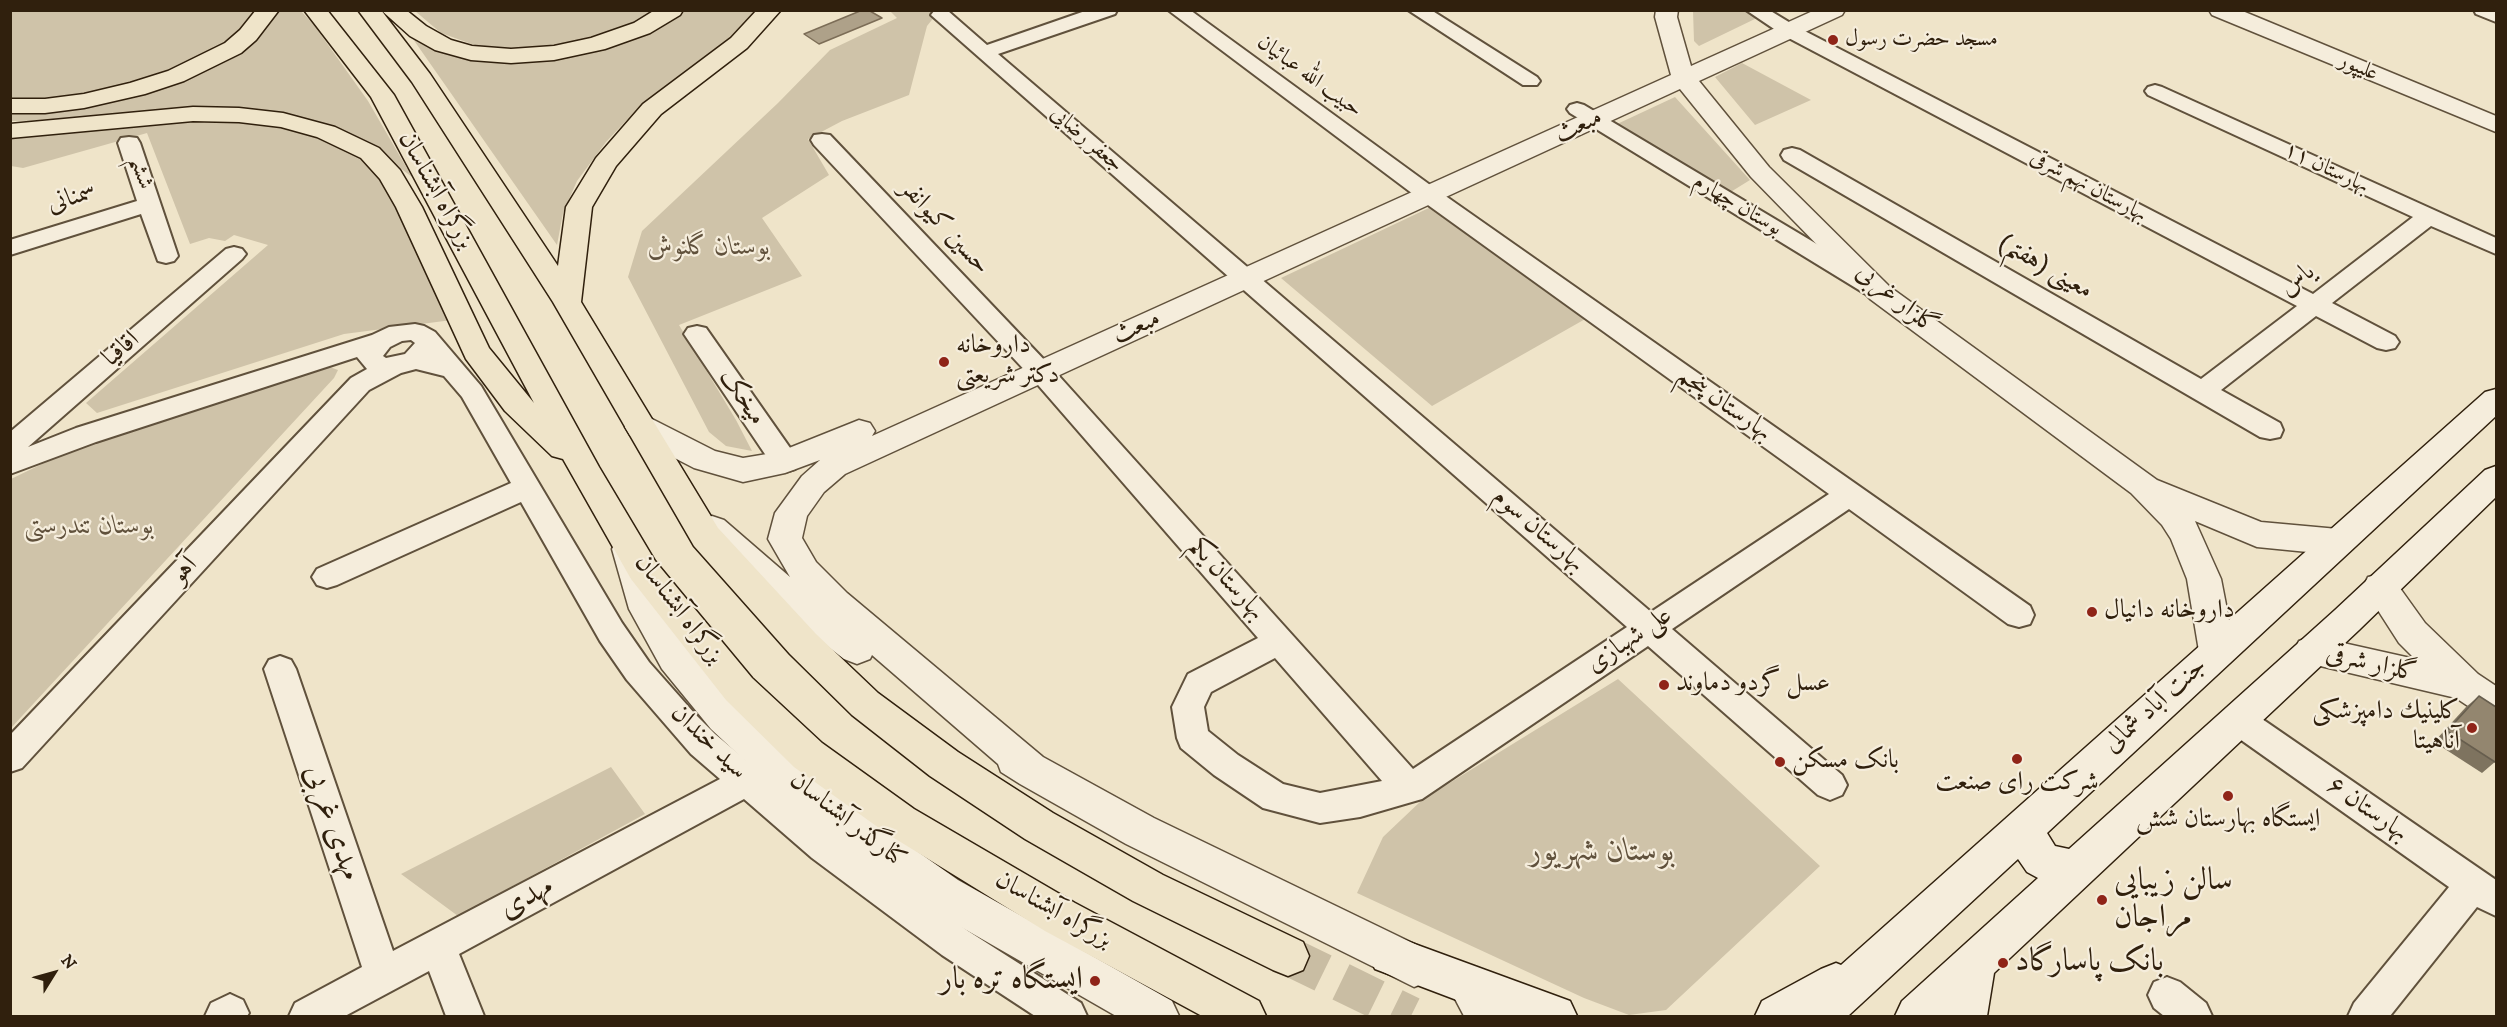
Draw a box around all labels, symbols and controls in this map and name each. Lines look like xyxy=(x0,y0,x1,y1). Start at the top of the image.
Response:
place label: مسجد حضرت رسول xyxy=(1845,27,1998,53)
street label: حبیب الله عبائیان xyxy=(1251,30,1367,124)
marker: مسجد حضرت رسول xyxy=(1826,33,1840,47)
street label: علیپور xyxy=(2334,48,2382,88)
street label: جعفر رضایی xyxy=(1044,101,1128,179)
street label: مبعث xyxy=(1550,103,1608,151)
street label: بزرگراه آبشناسان xyxy=(390,127,480,255)
street label: بهارستان ۱۱ xyxy=(2279,138,2373,200)
street label: بهارستان نهم شرقی xyxy=(2025,145,2151,229)
street label: ششم xyxy=(122,153,158,193)
street label: بوستان چهارم xyxy=(1688,169,1786,243)
street label: حسین کیوانفر xyxy=(892,174,996,282)
street label: سمنانی xyxy=(44,177,100,221)
street label: معینی (هفتم) xyxy=(1992,229,2098,307)
park label: بوستان گلنوش xyxy=(648,233,770,265)
street label: گلزار غربی xyxy=(1849,257,1943,343)
street label: یاس xyxy=(2274,257,2322,305)
street label: مبعث xyxy=(1108,304,1166,352)
street label: اقاقیا xyxy=(97,325,147,375)
place label: داروخانه دکتر شریعتی xyxy=(956,331,1059,392)
marker: داروخانه دکتر شریعتی xyxy=(937,355,951,369)
street label: بهارستان پنجم xyxy=(1670,361,1778,449)
street label: میخک xyxy=(711,364,771,432)
street label: بهارستان سوم xyxy=(1485,482,1591,580)
park label: بوستان تندرستی xyxy=(24,512,154,544)
street label: بهارستان یکم xyxy=(1181,532,1271,628)
street label: بزرگراه آبشناسان xyxy=(626,549,730,671)
street label: آهو xyxy=(165,551,205,591)
place label: داروخانه دانیال xyxy=(2104,596,2235,628)
street label: علی شهبازی xyxy=(1581,601,1679,681)
marker: داروخانه دانیال xyxy=(2085,605,2099,619)
street label: گلزار شرقی xyxy=(2322,639,2420,691)
street label: جنت آباد شمالی xyxy=(2098,651,2214,761)
place label: عسل گردو دماوند xyxy=(1676,669,1830,701)
marker: عسل گردو دماوند xyxy=(1657,678,1671,692)
place label: كلينيك دامپزشكی آناهيتا xyxy=(2312,697,2460,758)
street label: سید خندان xyxy=(663,699,753,787)
marker: كلينيك دامپزشكی آناهيتا xyxy=(2465,721,2479,735)
place label: بانک مسکن xyxy=(1792,746,1899,778)
marker: شرکت رای صنعت xyxy=(2010,752,2024,766)
marker: بانک مسکن xyxy=(1773,755,1787,769)
street label: مهدی غربی xyxy=(293,760,369,886)
street label: کنارگذر آبشناسان xyxy=(782,766,912,876)
place label: شرکت رای صنعت xyxy=(1935,768,2099,800)
street label: بهارستان ۶ xyxy=(2320,771,2414,849)
marker: ایستگاه بهارستان شش xyxy=(2221,789,2235,803)
place label: ایستگاه بهارستان شش xyxy=(2136,805,2320,837)
park label: بوستان شهریور xyxy=(1529,834,1675,872)
place label: سالن زیبایی مراجان xyxy=(2114,863,2233,938)
street label: بزرگراه آبشناسان xyxy=(989,865,1117,957)
street label: مهدی xyxy=(493,869,561,929)
marker: سالن زیبایی مراجان xyxy=(2095,893,2109,907)
north arrow xyxy=(24,943,84,1003)
place label: بانک پاسارگاد xyxy=(2015,944,2164,982)
text: N xyxy=(56,951,80,973)
marker: بانک پاسارگاد xyxy=(1996,956,2010,970)
place label: ایستگاه تره بار xyxy=(940,962,1083,1000)
marker: ایستگاه تره بار xyxy=(1088,974,1102,988)

